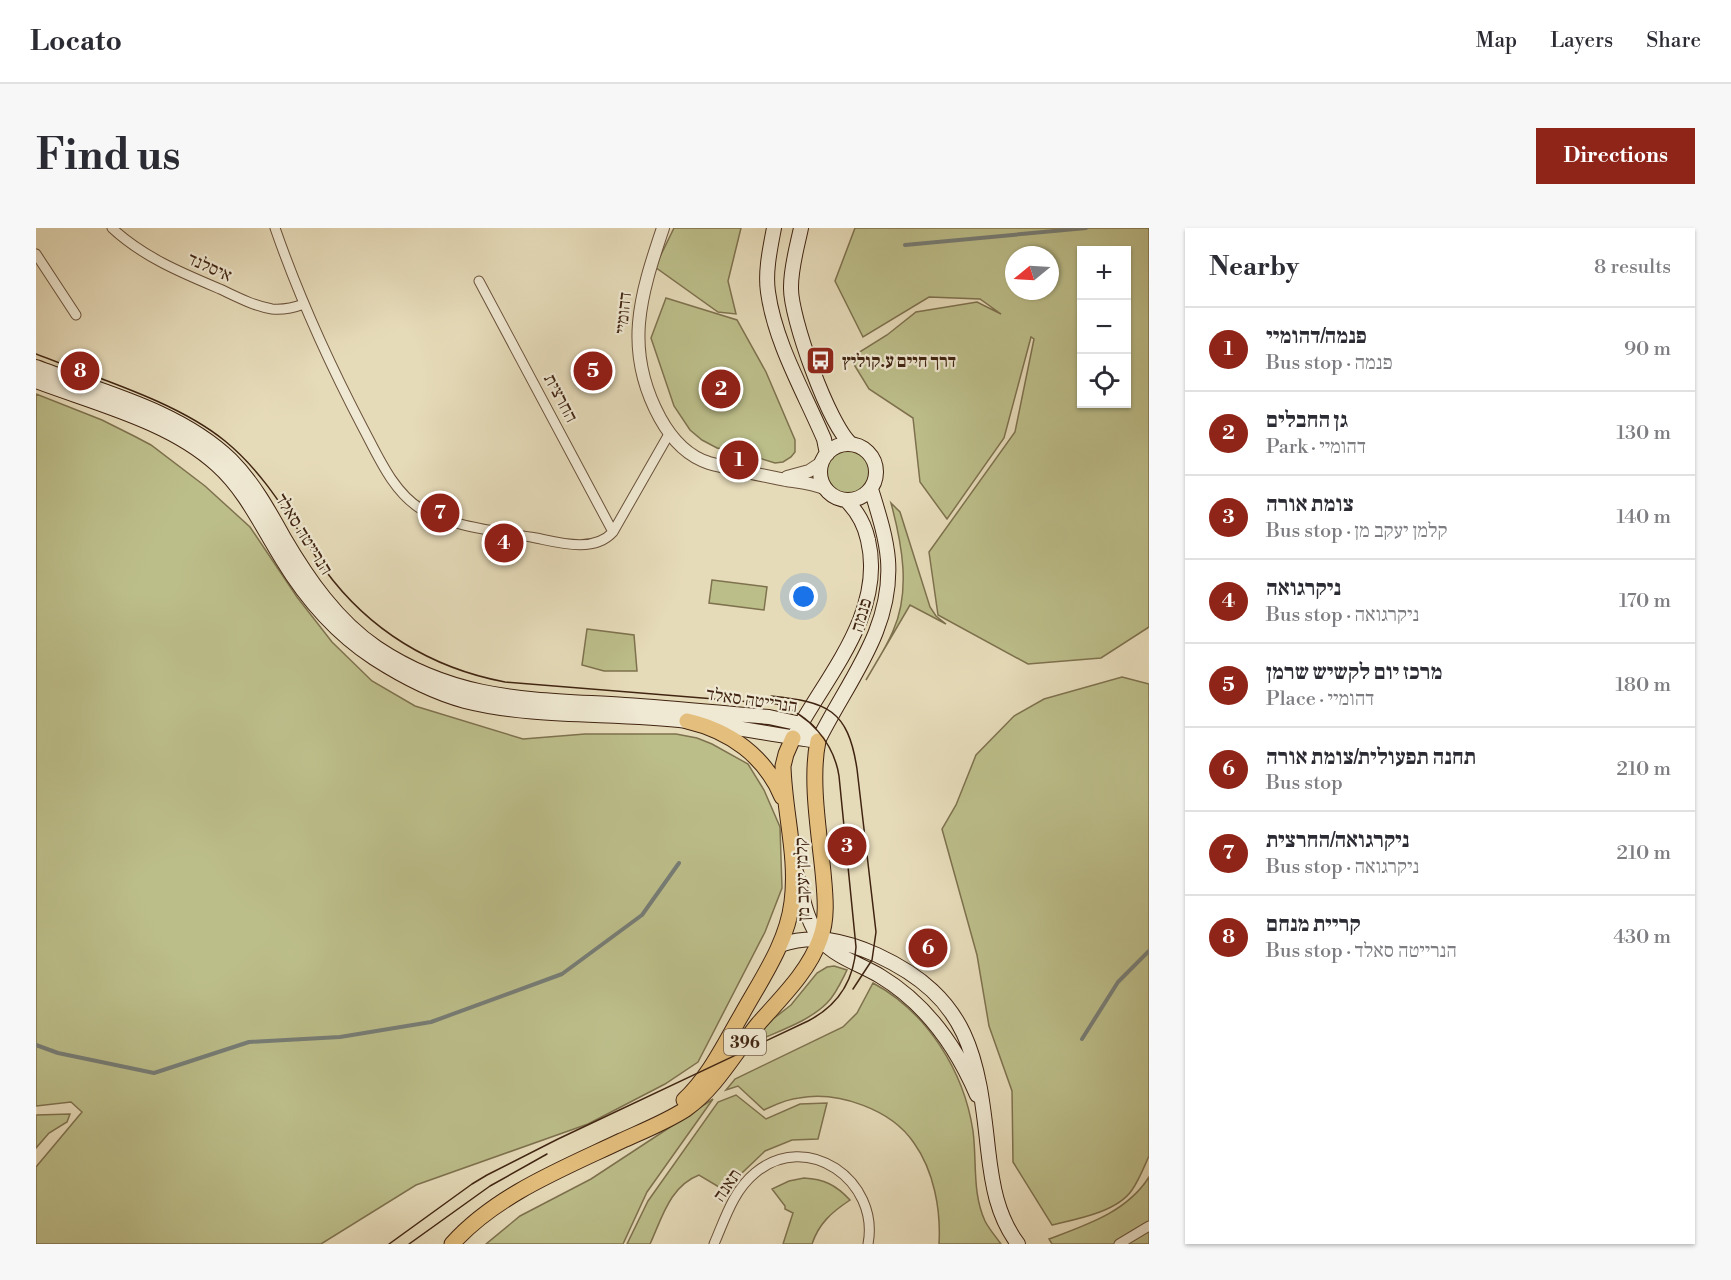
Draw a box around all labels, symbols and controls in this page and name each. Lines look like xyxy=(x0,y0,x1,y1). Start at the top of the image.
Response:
text: Locato xyxy=(30,24,122,59)
text: Map xyxy=(1476,28,1517,54)
text: Layers xyxy=(1550,28,1613,54)
text: Share xyxy=(1646,28,1701,54)
button: Directions xyxy=(1536,128,1695,184)
text: Find us xyxy=(36,130,180,183)
north arrow xyxy=(1005,246,1059,300)
map controls xyxy=(1077,246,1131,408)
button: + xyxy=(1077,246,1131,300)
street label: איסלנד xyxy=(184,248,236,287)
text: Nearby xyxy=(1209,251,1299,283)
text: 8 results xyxy=(1594,255,1671,280)
street label: דהומיי xyxy=(610,291,637,335)
button: − xyxy=(1077,300,1131,354)
text: פנמה/דהומיי xyxy=(1266,323,1367,350)
text: 1 xyxy=(1224,337,1233,362)
text: 90 m xyxy=(1624,337,1671,362)
bus stop icon: דרך חיים ע.קוליץ xyxy=(805,345,837,377)
pin: 8 xyxy=(60,348,99,394)
pin: 5 xyxy=(574,348,612,394)
place label: דרך חיים ע.קוליץ xyxy=(842,350,956,373)
text: Bus stop · פנמה xyxy=(1266,351,1393,376)
button: locate xyxy=(1077,354,1131,408)
pin: 2 xyxy=(702,366,740,412)
street label: החרצית xyxy=(538,370,583,426)
text: גן החבלים xyxy=(1266,407,1348,434)
text: 2 xyxy=(1222,421,1235,446)
text: 130 m xyxy=(1616,421,1671,446)
text: Park · דהומיי xyxy=(1266,435,1366,460)
pin: 1 xyxy=(720,438,758,482)
street label: הנרייטה סאלד xyxy=(269,489,338,579)
pin: 7 xyxy=(420,490,460,536)
text: צומת אורה xyxy=(1266,491,1354,518)
text: 3 xyxy=(1222,505,1235,530)
text: 140 m xyxy=(1616,505,1671,530)
text: Bus stop · קלמן יעקב מן xyxy=(1266,519,1448,544)
pin: 4 xyxy=(484,520,524,566)
text: ניקרגואה xyxy=(1266,575,1341,602)
your location xyxy=(789,582,818,611)
text: 4 xyxy=(1222,589,1235,614)
text: 170 m xyxy=(1619,589,1671,614)
street label: פנמה xyxy=(845,595,877,635)
text: Bus stop · ניקרגואה xyxy=(1266,603,1419,628)
text: מרכז יום לקשיש שרמן xyxy=(1266,659,1442,686)
text: 5 xyxy=(1222,673,1235,698)
text: 180 m xyxy=(1616,673,1671,698)
street label: הנרייטה סאלד xyxy=(705,683,799,718)
text: Place · דהומיי xyxy=(1266,687,1374,712)
text: תחנה תפעולית/צומת אורה xyxy=(1266,744,1476,771)
text: 6 xyxy=(1222,757,1235,782)
text: 210 m xyxy=(1616,757,1671,782)
text: Bus stop xyxy=(1266,771,1343,796)
pin: 3 xyxy=(828,824,866,868)
text: ניקרגואה/החרצית xyxy=(1266,827,1410,854)
street label: קלמן יעקב מן xyxy=(790,837,815,921)
text: 7 xyxy=(1223,841,1234,866)
text: 210 m xyxy=(1616,841,1671,866)
text: Bus stop · ניקרגואה xyxy=(1266,855,1419,880)
text: קריית מנחם xyxy=(1266,911,1361,938)
text: 8 xyxy=(1222,925,1235,950)
text: 430 m xyxy=(1613,925,1671,950)
pin: 6 xyxy=(908,926,948,970)
text: Bus stop · הנרייטה סאלד xyxy=(1266,939,1457,964)
road number: 396 xyxy=(724,1029,766,1055)
street label: תאנה xyxy=(708,1164,747,1206)

